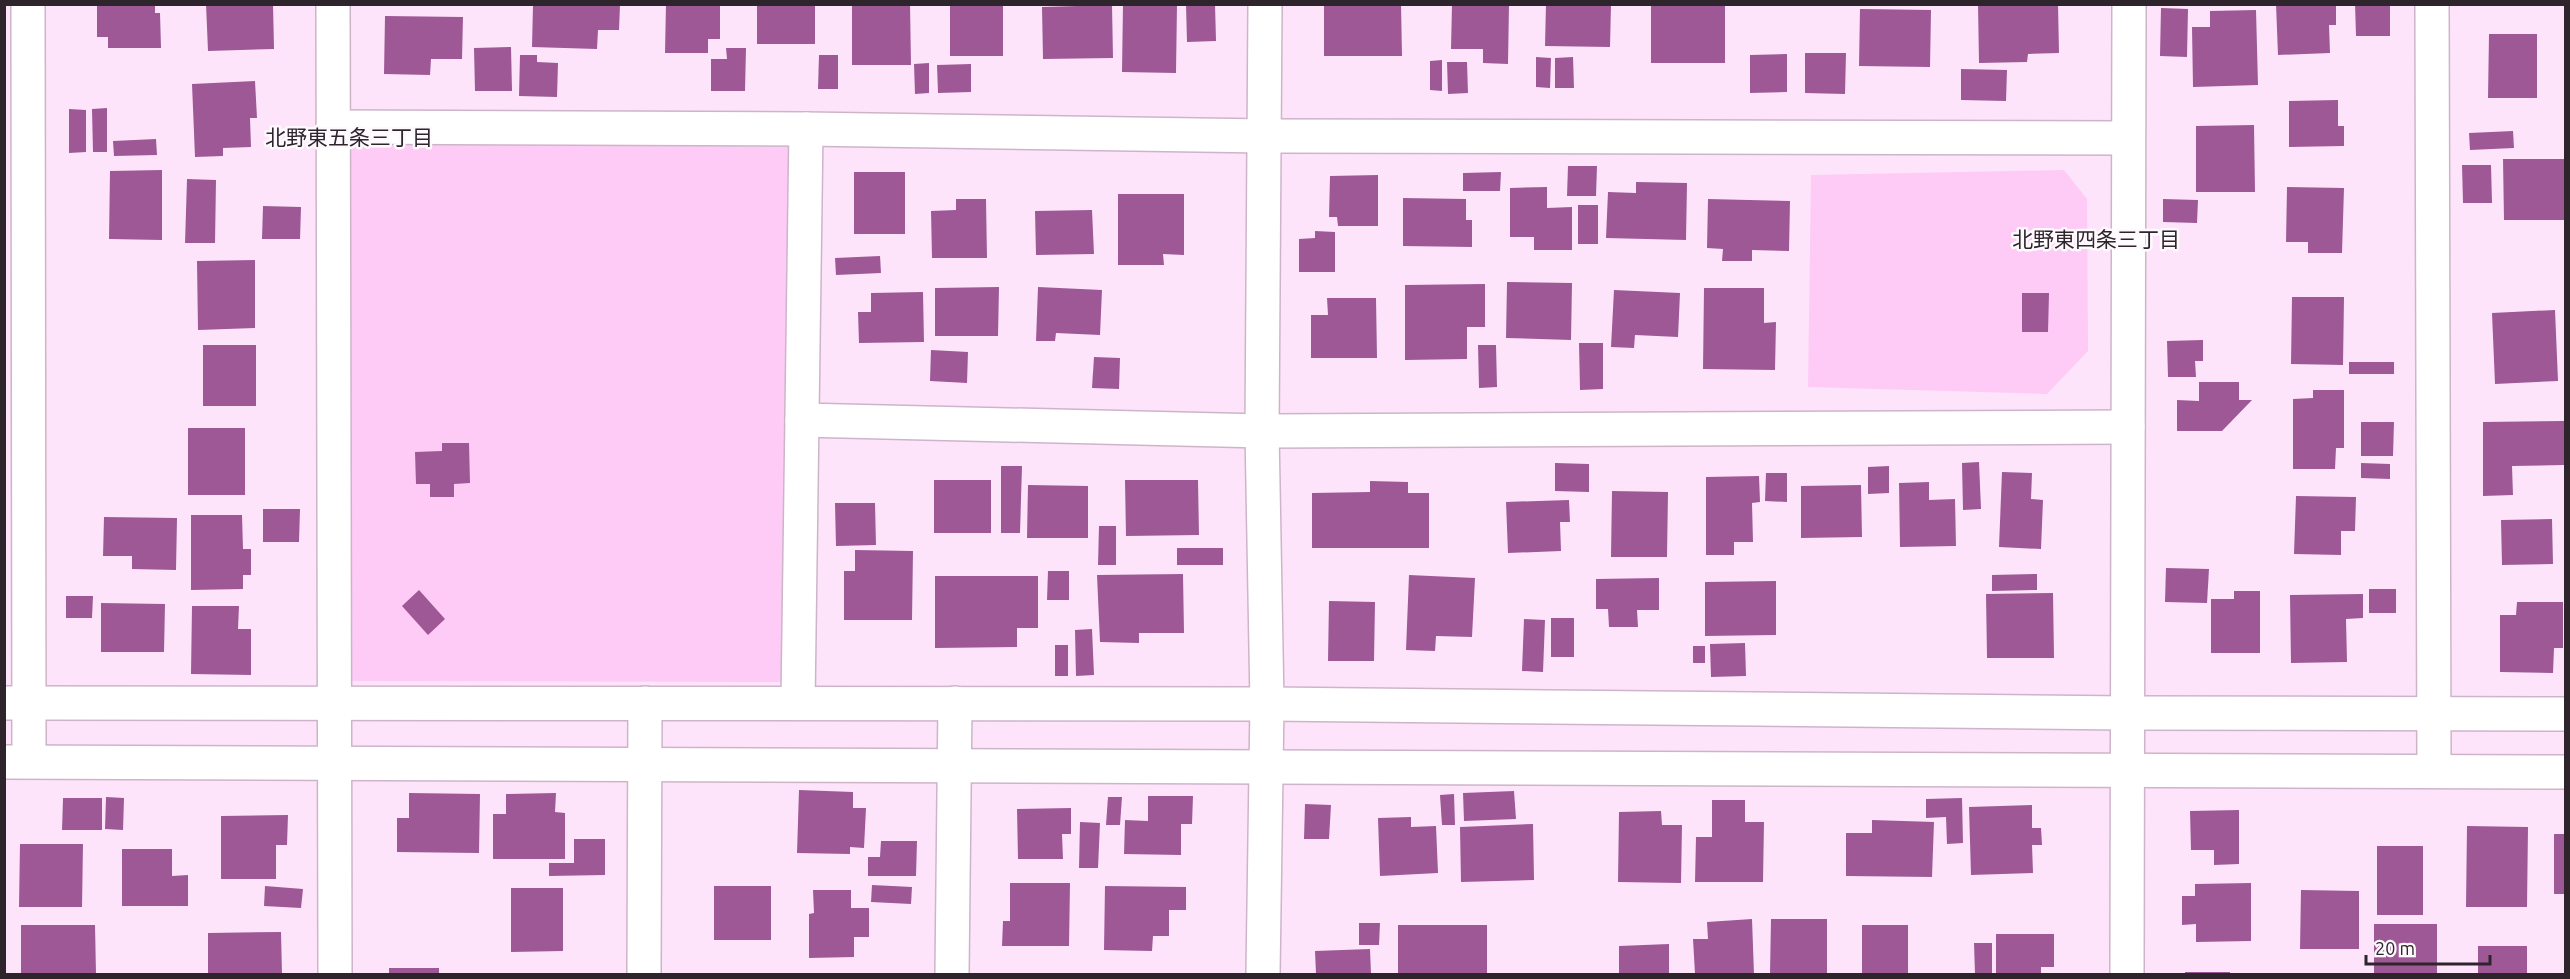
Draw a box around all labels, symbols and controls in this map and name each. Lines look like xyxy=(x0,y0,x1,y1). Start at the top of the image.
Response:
district label: 北野東五条三丁目 xyxy=(265,125,433,149)
district label: 北野東四条三丁目 xyxy=(2012,227,2180,251)
scale bar xyxy=(2366,928,2490,966)
text: 20 m xyxy=(2375,938,2415,958)

